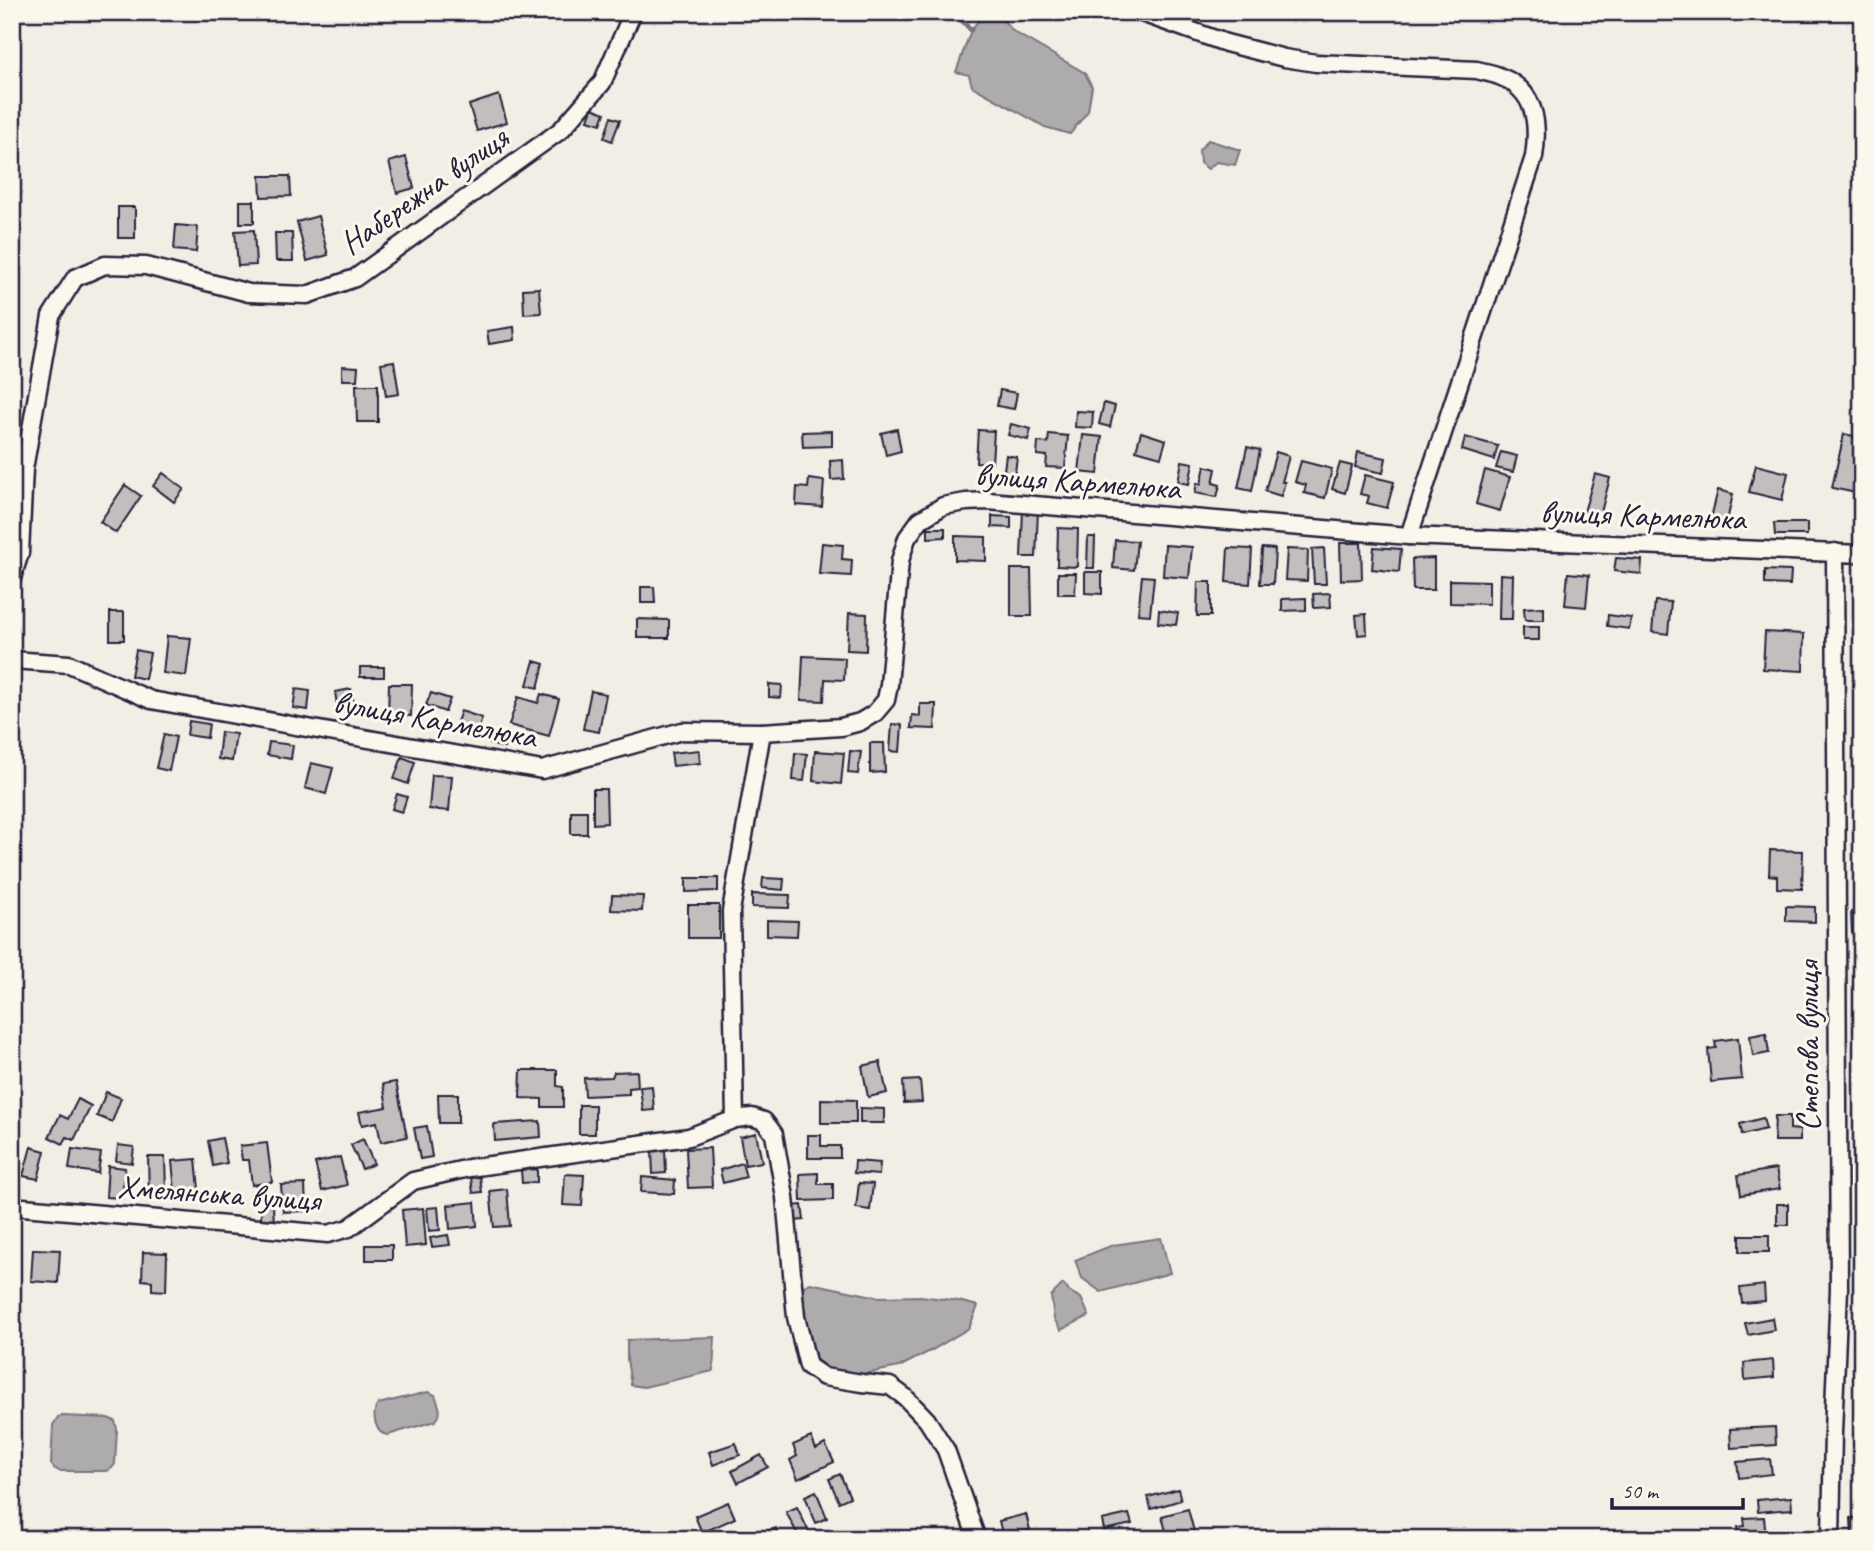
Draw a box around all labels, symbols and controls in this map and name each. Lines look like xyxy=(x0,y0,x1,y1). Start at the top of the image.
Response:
street label: Набережна вулиця xyxy=(331,116,517,264)
street label: вулиця Кармелюка xyxy=(974,453,1184,509)
street label: вулиця Кармелюка xyxy=(1540,490,1749,540)
street label: вулиця Кармелюка xyxy=(330,680,542,758)
street label: Степова вулиця xyxy=(1787,958,1829,1131)
street label: Хмелянська вулиця xyxy=(116,1165,324,1221)
scale bar xyxy=(1612,1467,1743,1511)
text: 50 m xyxy=(1622,1478,1660,1504)

